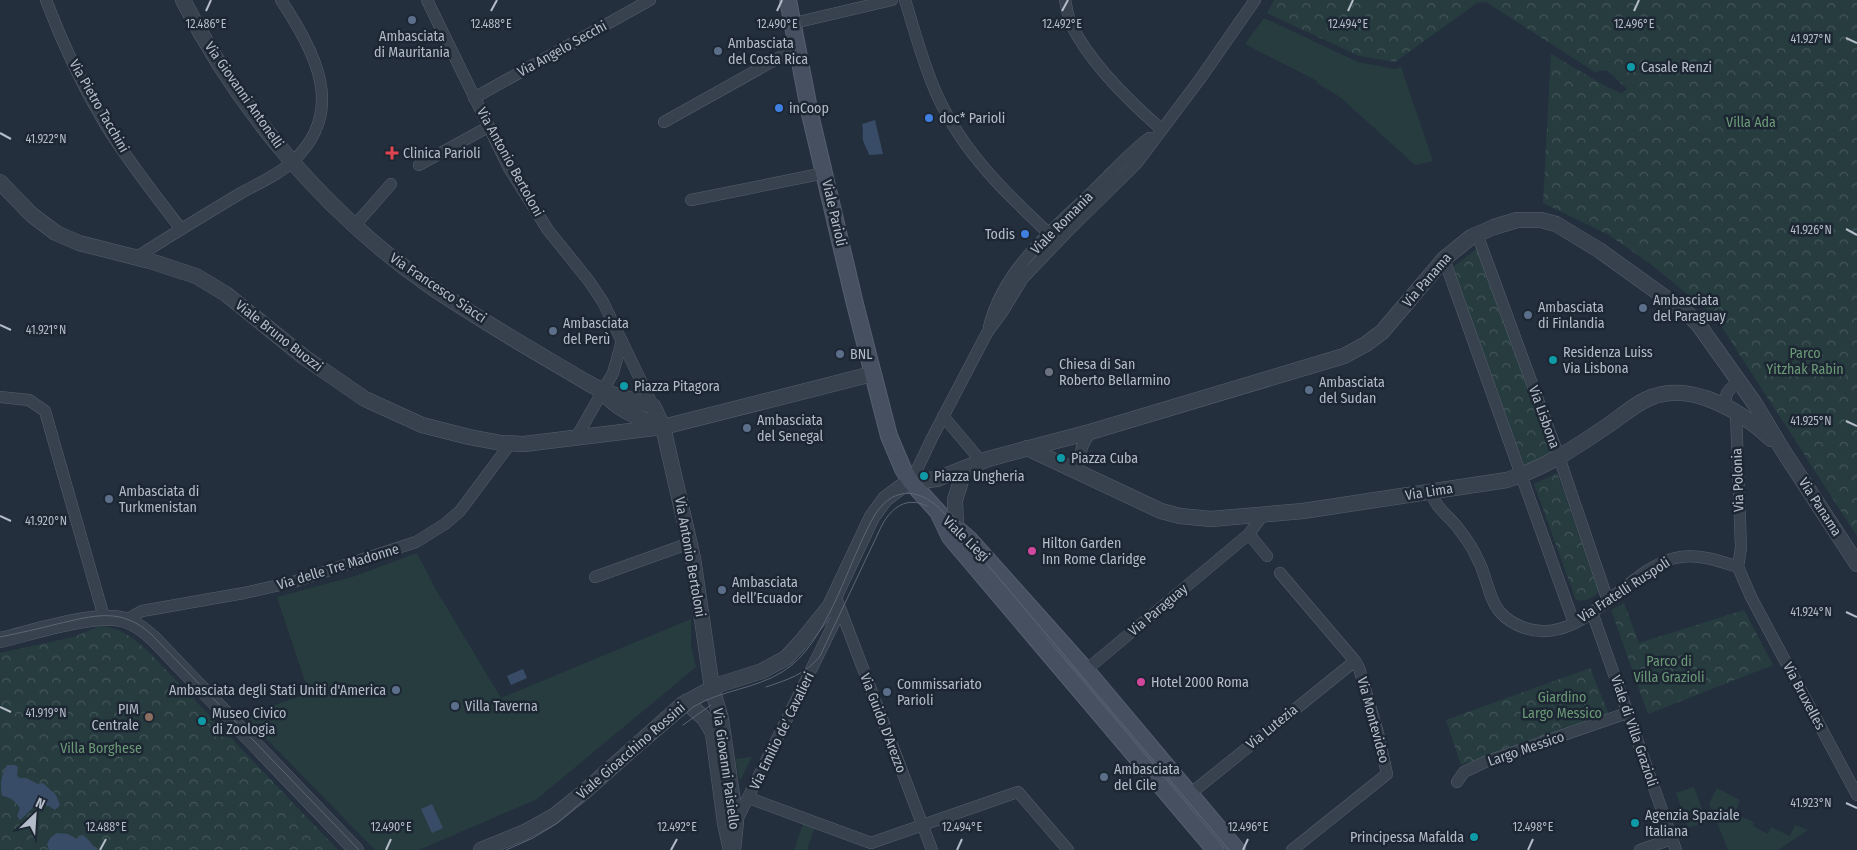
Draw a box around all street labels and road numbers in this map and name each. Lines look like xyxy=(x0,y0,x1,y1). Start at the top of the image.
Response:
street label: Via Angelo Secchi xyxy=(514,17,610,81)
street label: Via Giovanni Antonelli xyxy=(201,39,287,151)
street label: Via Pietro Tacchini xyxy=(66,57,132,155)
street label: Via Antonio Bertoloni xyxy=(473,105,547,219)
street label: Viale Parioli xyxy=(818,178,850,248)
street label: Viale Romania xyxy=(1027,188,1097,258)
street label: Via Francesco Siacci xyxy=(387,249,489,327)
street label: Via Panama xyxy=(1399,249,1455,311)
street label: Viale Bruno Buozzi xyxy=(232,297,326,375)
street label: Via Lisbona xyxy=(1525,383,1563,451)
street label: Via Polonia xyxy=(1728,448,1748,512)
street label: Via Panama xyxy=(1795,475,1845,539)
street label: Via Lima xyxy=(1404,480,1454,504)
street label: Via Antonio Bertoloni xyxy=(671,495,709,619)
street label: Viale Liegi xyxy=(939,513,993,565)
street label: Via delle Tre Madonne xyxy=(275,540,401,594)
street label: Via Fratelli Ruspoli xyxy=(1575,554,1673,626)
street label: Via Paraguay xyxy=(1125,580,1192,640)
street label: Via Bruxelles xyxy=(1779,659,1829,733)
street label: Via Emilio de' Cavalieri xyxy=(746,669,818,793)
street label: Via Guido D'Arezzo xyxy=(856,671,910,775)
street label: Viale di Villa Grazioli xyxy=(1607,673,1661,789)
street label: Via Montevideo xyxy=(1353,675,1393,765)
street label: Viale Gioacchino Rossini xyxy=(573,699,689,803)
street label: Via Lutezia xyxy=(1243,701,1301,753)
street label: Via Giovanni Paisiello xyxy=(709,707,743,831)
street label: Largo Messico xyxy=(1485,728,1567,770)

